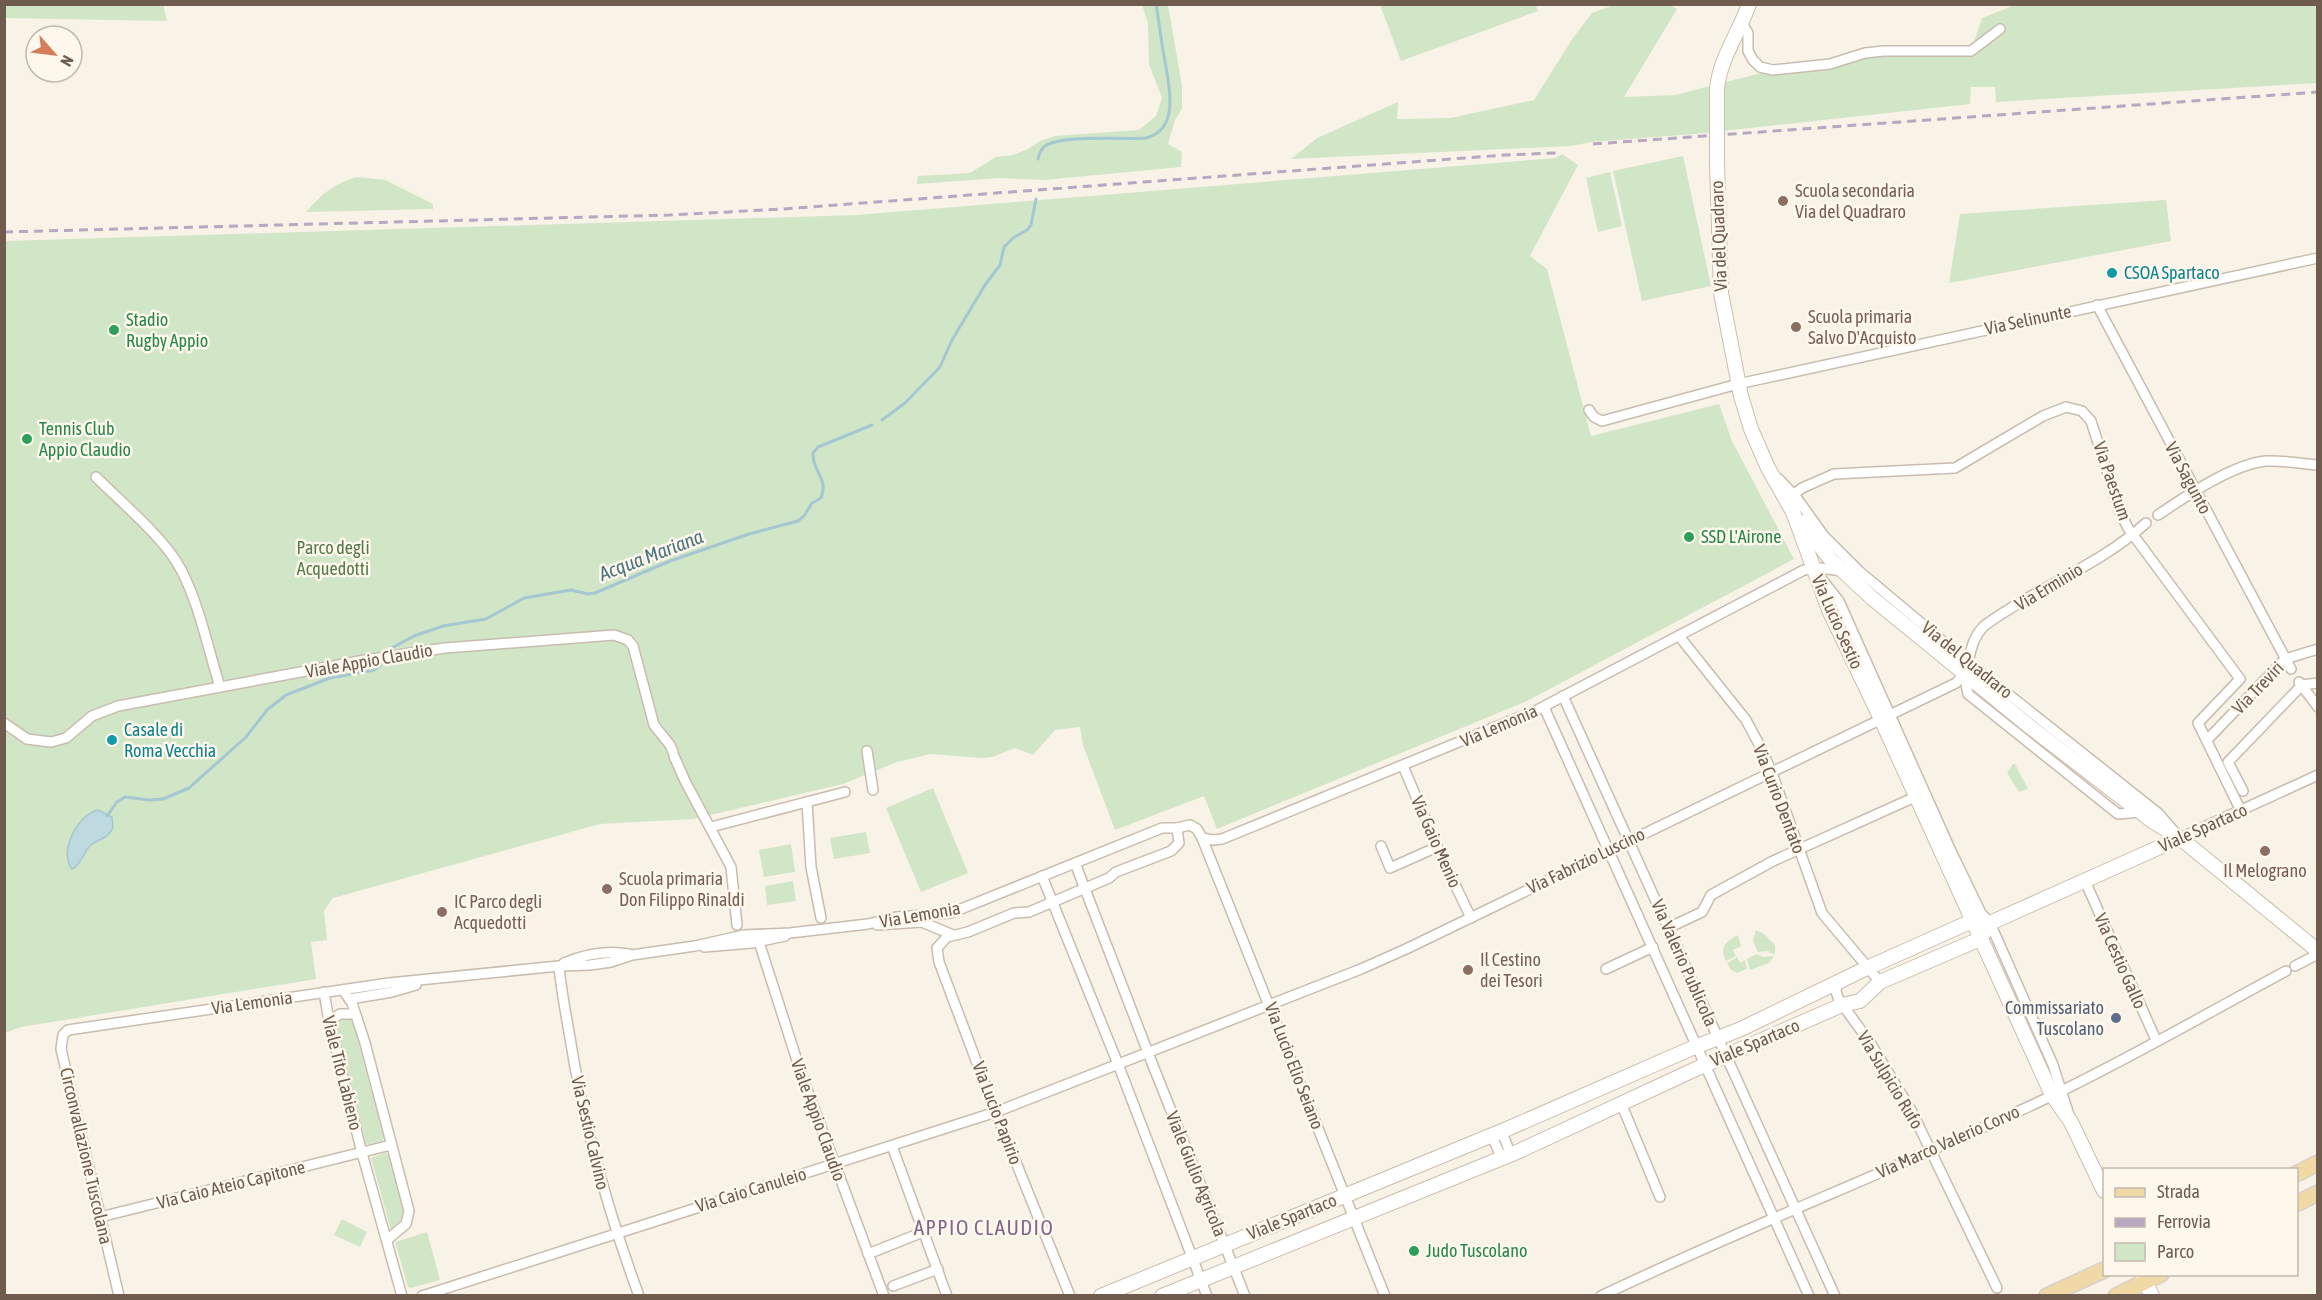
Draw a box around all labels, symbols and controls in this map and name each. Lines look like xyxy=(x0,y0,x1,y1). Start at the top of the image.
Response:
north arrow xyxy=(24,24,84,84)
text: N xyxy=(57,53,77,69)
street label: Via del Quadraro xyxy=(1706,180,1731,292)
place label: Scuola secondaria Via del Quadraro xyxy=(1795,180,1915,222)
marker: Scuola secondaria Via del Quadraro xyxy=(1776,194,1790,208)
place label: CSOA Spartaco xyxy=(2124,262,2220,283)
marker: CSOA Spartaco xyxy=(2105,266,2119,280)
street label: Via Selinunte xyxy=(1983,300,2073,339)
place label: Scuola primaria Salvo D'Acquisto xyxy=(1808,306,1916,348)
place label: Stadio Rugby Appio xyxy=(126,309,208,351)
marker: Scuola primaria Salvo D'Acquisto xyxy=(1789,320,1803,334)
marker: Stadio Rugby Appio xyxy=(107,323,121,337)
place label: Tennis Club Appio Claudio xyxy=(39,418,131,460)
marker: Tennis Club Appio Claudio xyxy=(20,432,34,446)
street label: Via Sagunto xyxy=(2161,438,2216,517)
street label: Via Paestum xyxy=(2089,439,2136,523)
water label: Acqua Mariana xyxy=(594,524,706,585)
place label: SSD L'Airone xyxy=(1701,526,1781,547)
marker: SSD L'Airone xyxy=(1682,530,1696,544)
park label: Parco degli Acquedotti xyxy=(296,537,370,579)
street label: Via Erminio xyxy=(2011,558,2086,615)
street label: Via Lucio Sestio xyxy=(1807,571,1868,672)
street label: Via del Quadraro xyxy=(1918,617,2017,703)
street label: Viale Appio Claudio xyxy=(304,639,434,682)
street label: Via Treviri xyxy=(2228,657,2288,718)
street label: Via Lemonia xyxy=(1457,700,1540,751)
place label: Casale di Roma Vecchia xyxy=(124,719,216,761)
marker: Casale di Roma Vecchia xyxy=(105,733,119,747)
street label: Via Curio Dentato xyxy=(1749,741,1810,856)
street label: Via Gaio Menio xyxy=(1407,793,1466,891)
street label: Viale Spartaco xyxy=(2155,799,2250,856)
street label: Via Fabrizio Luscino xyxy=(1523,823,1648,898)
marker: Il Melograno xyxy=(2258,844,2272,858)
place label: Il Melograno xyxy=(2223,860,2307,881)
place label: Scuola primaria Don Filippo Rinaldi xyxy=(619,868,745,910)
marker: Scuola primaria Don Filippo Rinaldi xyxy=(600,882,614,896)
place label: IC Parco degli Acquedotti xyxy=(454,891,542,933)
street label: Via Valerio Publicola xyxy=(1647,896,1722,1030)
street label: Via Lemonia xyxy=(878,897,962,932)
marker: IC Parco degli Acquedotti xyxy=(435,905,449,919)
street label: Via Cestio Gallo xyxy=(2090,910,2151,1012)
place label: Il Cestino dei Tesori xyxy=(1480,949,1543,991)
marker: Il Cestino dei Tesori xyxy=(1461,963,1475,977)
street label: Via Lemonia xyxy=(210,986,294,1019)
place label: Commissariato Tuscolano xyxy=(2005,997,2104,1039)
street label: Via Lucio Elio Seiano xyxy=(1261,999,1328,1132)
marker: Commissariato Tuscolano xyxy=(2109,1011,2123,1025)
street label: Viale Tito Labieno xyxy=(318,1013,367,1132)
street label: Viale Spartaco xyxy=(1707,1014,1803,1071)
street label: Via Sulpicio Rufo xyxy=(1853,1027,1928,1132)
street label: Viale Appio Claudio xyxy=(787,1056,850,1184)
street label: Via Lucio Papirio xyxy=(968,1058,1027,1167)
street label: Circonvallazione Tuscolana xyxy=(56,1065,117,1246)
street label: Via Sestio Calvino xyxy=(567,1074,614,1192)
street label: Via Marco Valerio Corvo xyxy=(1873,1101,2023,1183)
street label: Viale Giulio Agricola xyxy=(1162,1108,1231,1239)
street label: Via Caio Ateio Capitone xyxy=(155,1156,307,1213)
street label: Via Caio Canuleio xyxy=(693,1163,809,1216)
legend xyxy=(2103,1168,2298,1276)
text: Strada xyxy=(2157,1181,2200,1202)
street label: Viale Spartaco xyxy=(1244,1189,1340,1244)
text: Ferrovia xyxy=(2157,1211,2211,1232)
district label: APPIO CLAUDIO xyxy=(914,1215,1054,1239)
place label: Judo Tuscolano xyxy=(1426,1240,1527,1261)
text: Parco xyxy=(2157,1241,2194,1262)
marker: Judo Tuscolano xyxy=(1407,1244,1421,1258)

